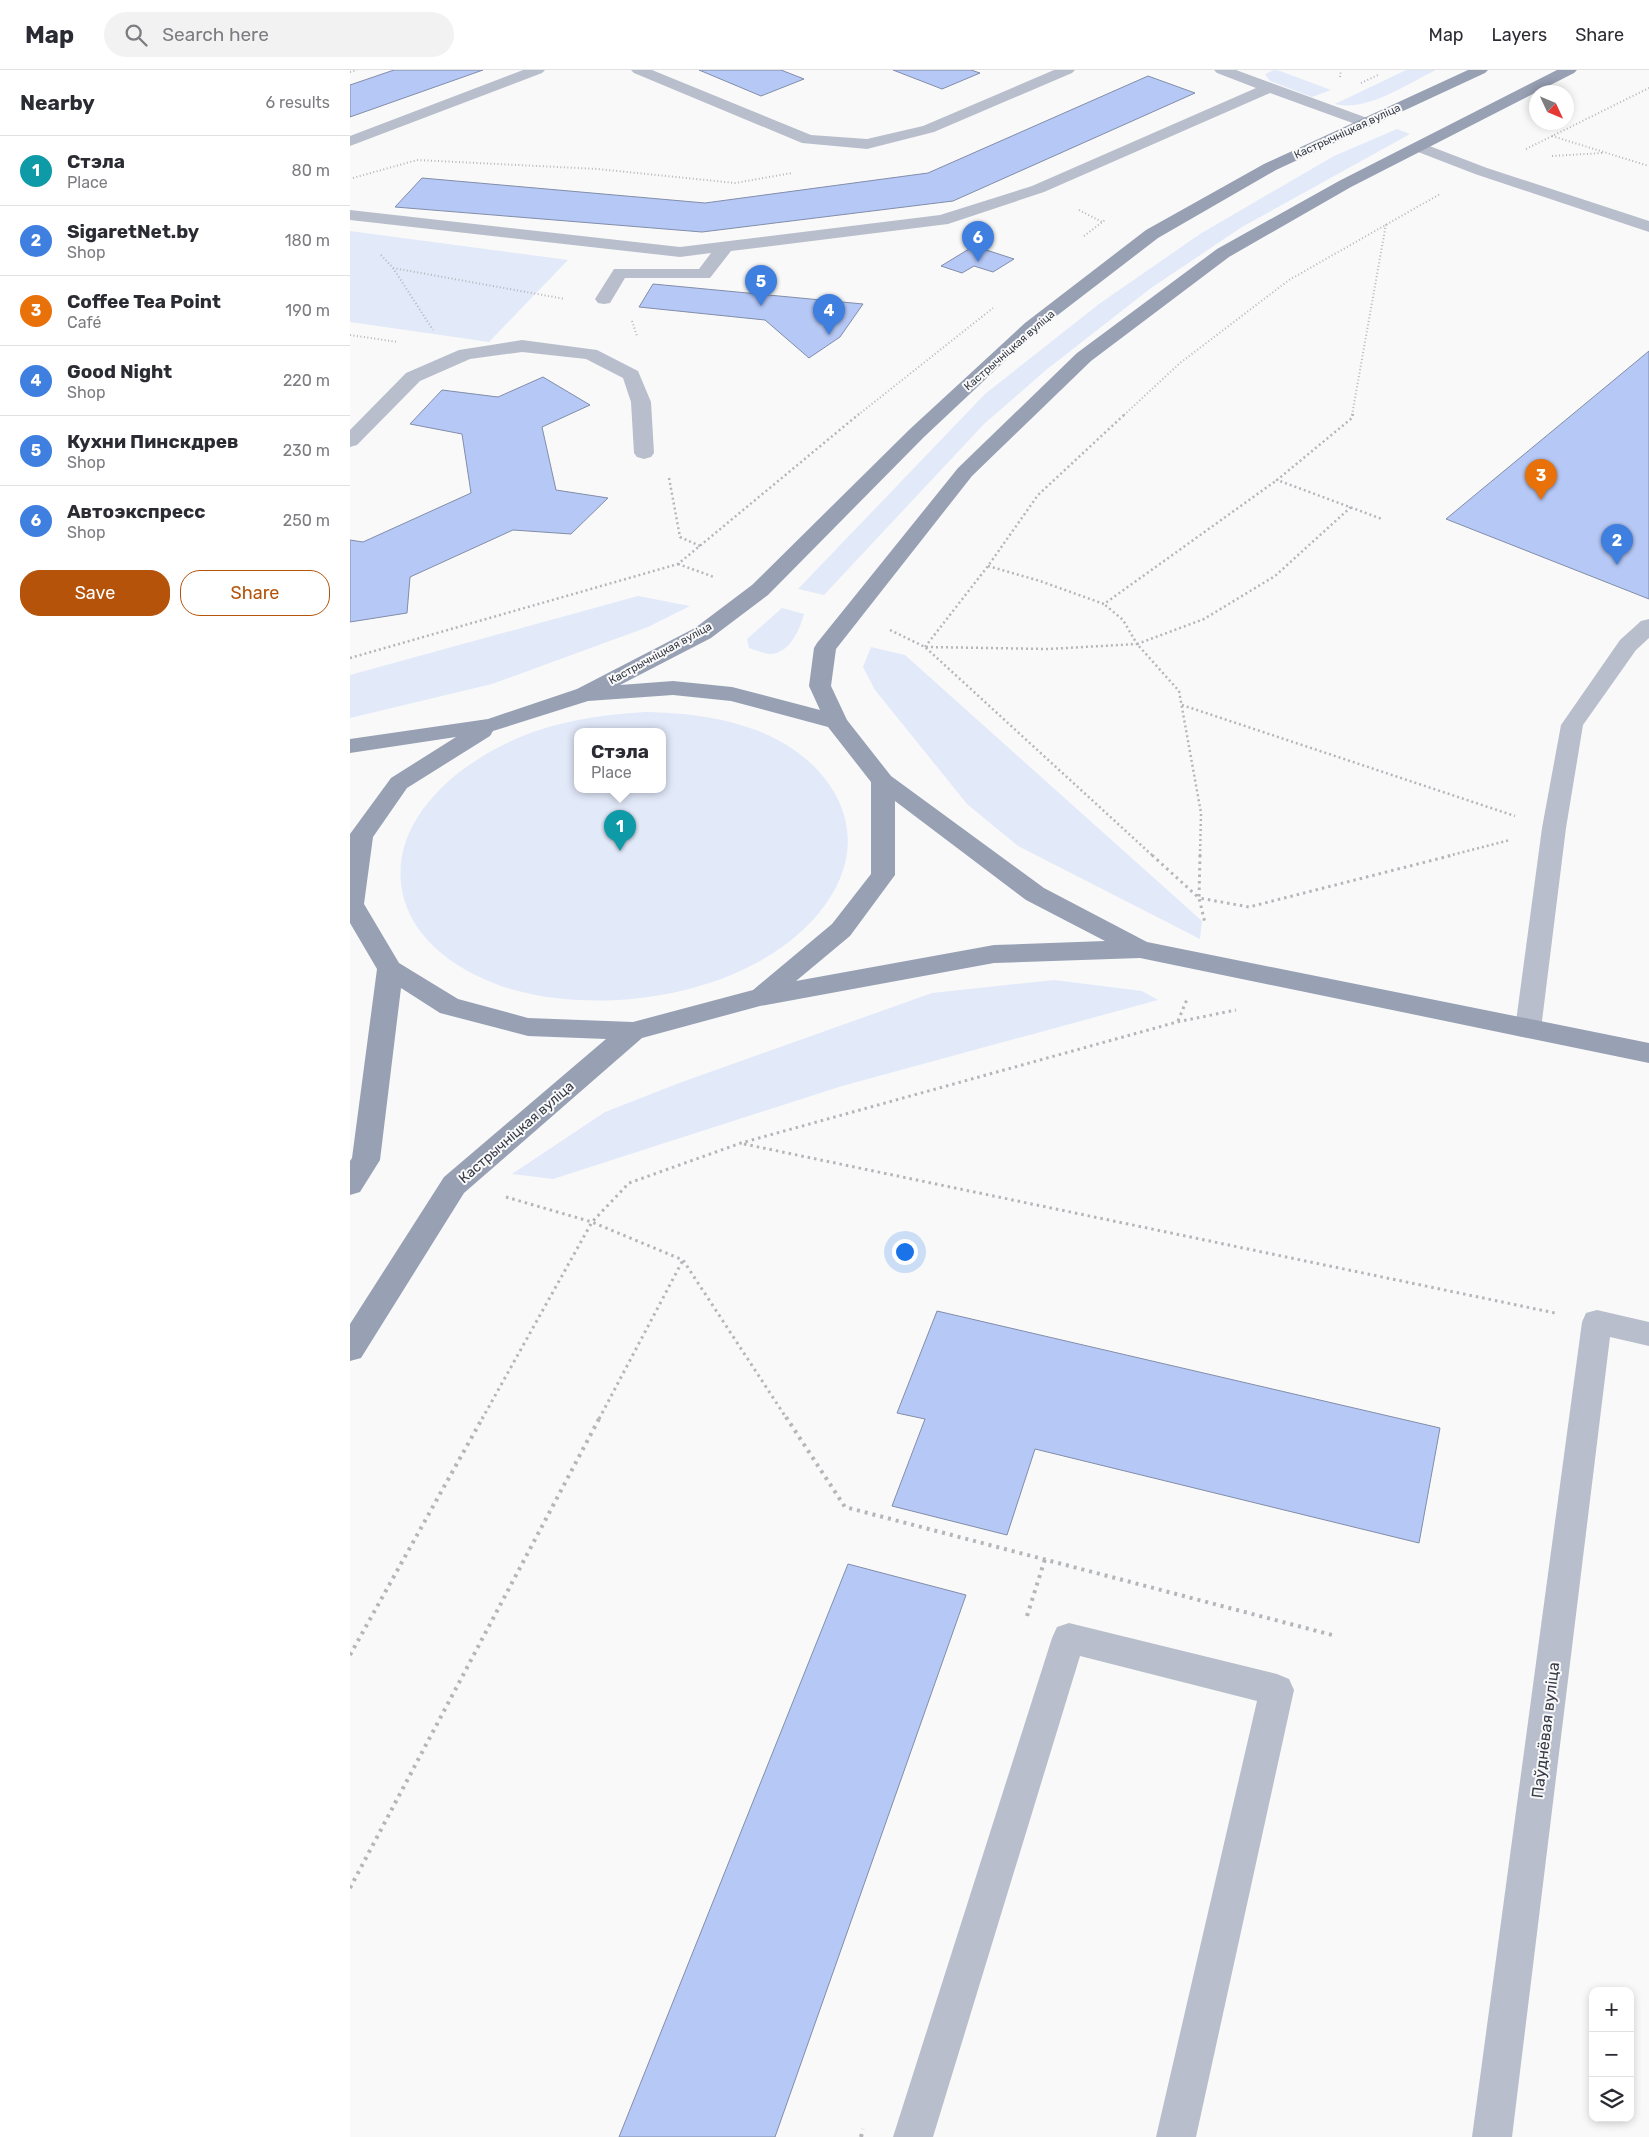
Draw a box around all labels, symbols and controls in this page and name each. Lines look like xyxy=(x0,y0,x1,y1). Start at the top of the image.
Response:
search box xyxy=(104,12,454,57)
text: Map xyxy=(25,21,74,49)
icon: search xyxy=(122,21,150,49)
text: Search here xyxy=(162,23,269,46)
text: Map xyxy=(1429,24,1464,46)
text: Layers xyxy=(1492,24,1547,46)
text: Share xyxy=(1575,24,1624,46)
north arrow xyxy=(1529,85,1574,130)
text: Nearby xyxy=(20,90,95,115)
text: 6 results xyxy=(265,93,330,112)
street label: Кастрычніцкая вуліца xyxy=(1292,101,1402,162)
text: Стэла xyxy=(67,150,125,173)
text: 1 xyxy=(32,161,40,180)
text: 80 m xyxy=(292,161,330,180)
text: Place xyxy=(67,173,108,192)
text: SigaretNet.by xyxy=(67,220,199,243)
pin: 6 xyxy=(962,221,994,262)
text: 2 xyxy=(31,231,41,250)
text: 180 m xyxy=(285,231,330,250)
text: Shop xyxy=(67,243,105,262)
pin: 5 xyxy=(745,265,777,306)
text: Coffee Tea Point xyxy=(67,290,221,313)
pin: 4 xyxy=(813,294,845,335)
text: 3 xyxy=(31,301,41,320)
text: 190 m xyxy=(285,301,330,320)
street label: Кастрычніцкая вуліца xyxy=(961,307,1057,393)
text: Café xyxy=(67,313,101,332)
text: Good Night xyxy=(67,360,172,383)
text: 4 xyxy=(31,371,41,390)
text: 220 m xyxy=(283,371,330,390)
text: Shop xyxy=(67,383,105,402)
text: Кухни Пинскдрев xyxy=(67,430,238,453)
text: 5 xyxy=(31,441,41,460)
text: 230 m xyxy=(283,441,330,460)
text: Shop xyxy=(67,453,105,472)
pin: 3 xyxy=(1525,459,1557,500)
text: Автоэкспресс xyxy=(67,500,205,523)
text: 6 xyxy=(31,511,41,530)
text: 250 m xyxy=(283,511,330,530)
text: Shop xyxy=(67,523,105,542)
pin: 2 xyxy=(1601,524,1633,565)
button: Save xyxy=(20,570,170,616)
button: Share xyxy=(180,570,330,616)
street label: Кастрычніцкая вуліца xyxy=(606,620,714,687)
popup xyxy=(574,728,666,793)
text: Стэла xyxy=(591,740,649,763)
text: Place xyxy=(591,763,632,782)
pin: 1 xyxy=(604,810,636,851)
street label: Кастрычніцкая вуліца xyxy=(455,1078,578,1187)
your location xyxy=(892,1239,918,1265)
street label: Паўднёвая вуліца xyxy=(1528,1661,1563,1799)
map controls xyxy=(1589,1987,1634,2122)
button: + xyxy=(1589,1987,1634,2032)
button: − xyxy=(1589,2032,1634,2077)
button: layers xyxy=(1589,2077,1634,2122)

